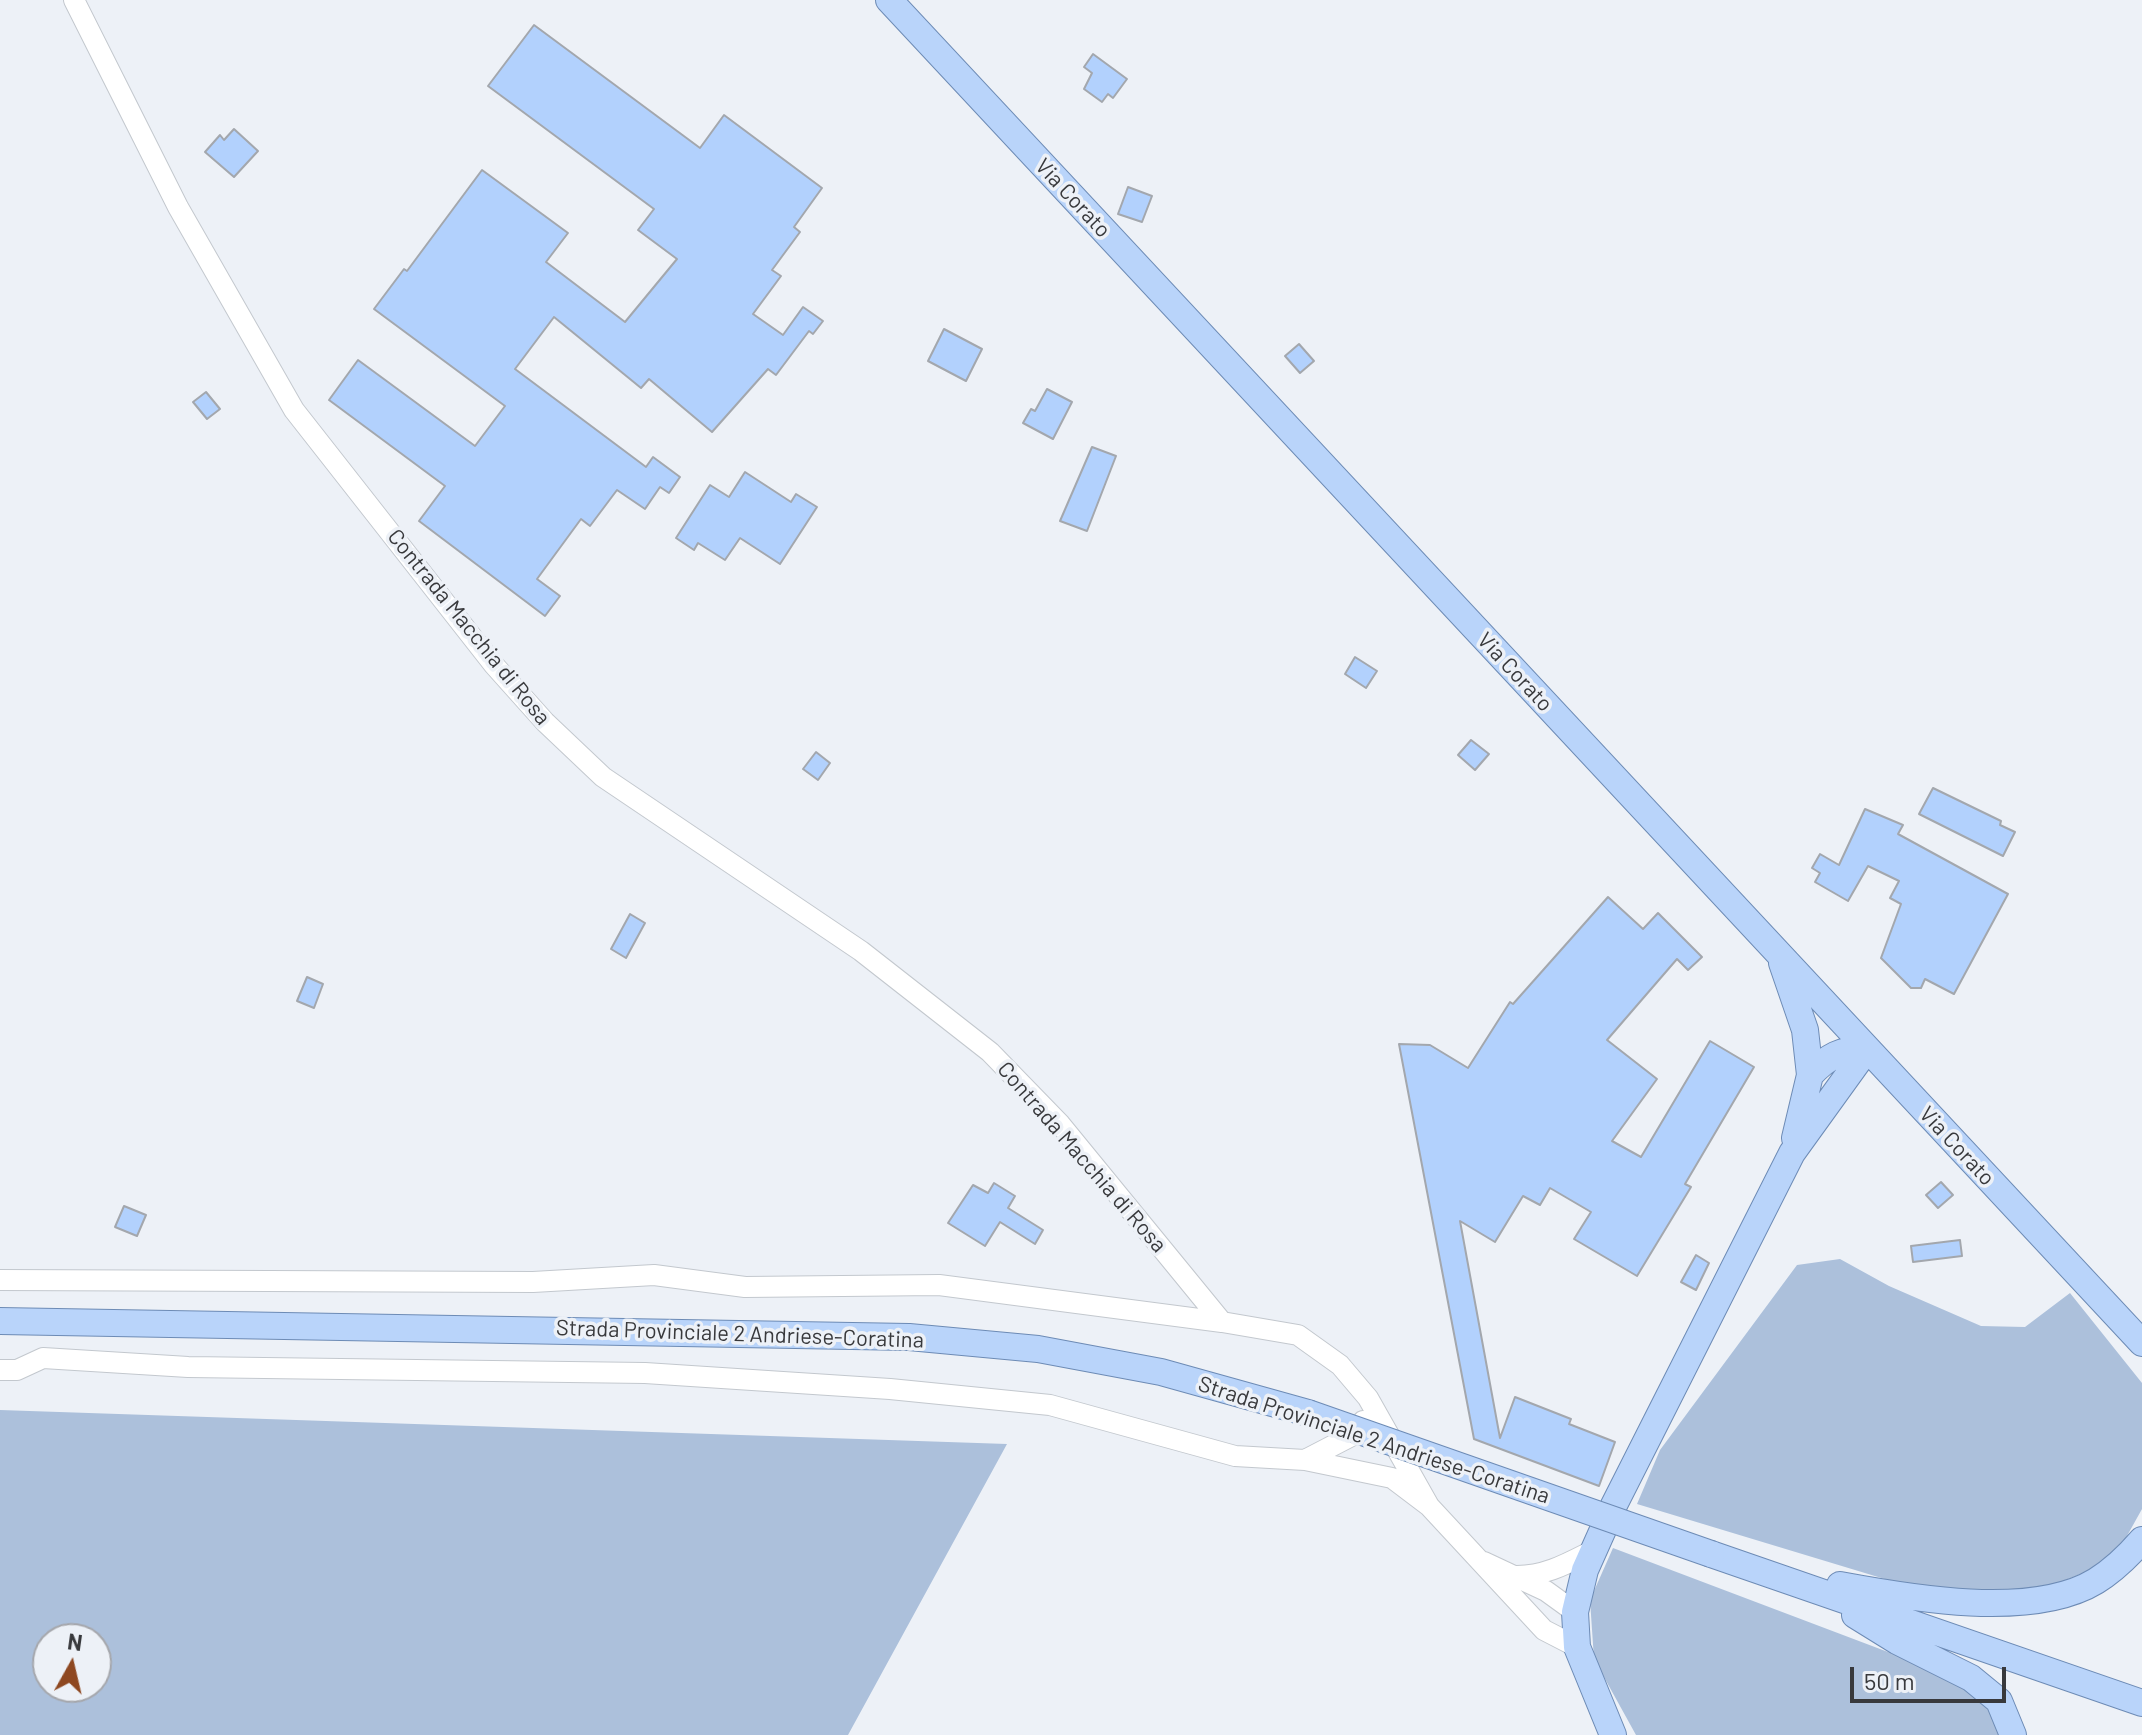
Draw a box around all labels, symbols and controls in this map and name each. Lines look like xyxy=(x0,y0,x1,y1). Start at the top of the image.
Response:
street label: Via Corato xyxy=(1030,153,1116,243)
street label: Contrada Macchia di Rosa xyxy=(382,524,556,730)
street label: Via Corato xyxy=(1472,627,1558,717)
street label: Contrada Macchia di Rosa xyxy=(992,1056,1172,1258)
street label: Via Corato xyxy=(1914,1101,2000,1191)
street label: Strada Provinciale 2 Andriese-Coratina xyxy=(556,1314,924,1354)
street label: Strada Provinciale 2 Andriese-Coratina xyxy=(1195,1371,1553,1509)
north arrow xyxy=(32,1623,112,1703)
text: N xyxy=(66,1627,84,1655)
scale bar xyxy=(1854,1651,2010,1701)
text: 50 m xyxy=(1864,1666,1915,1695)

